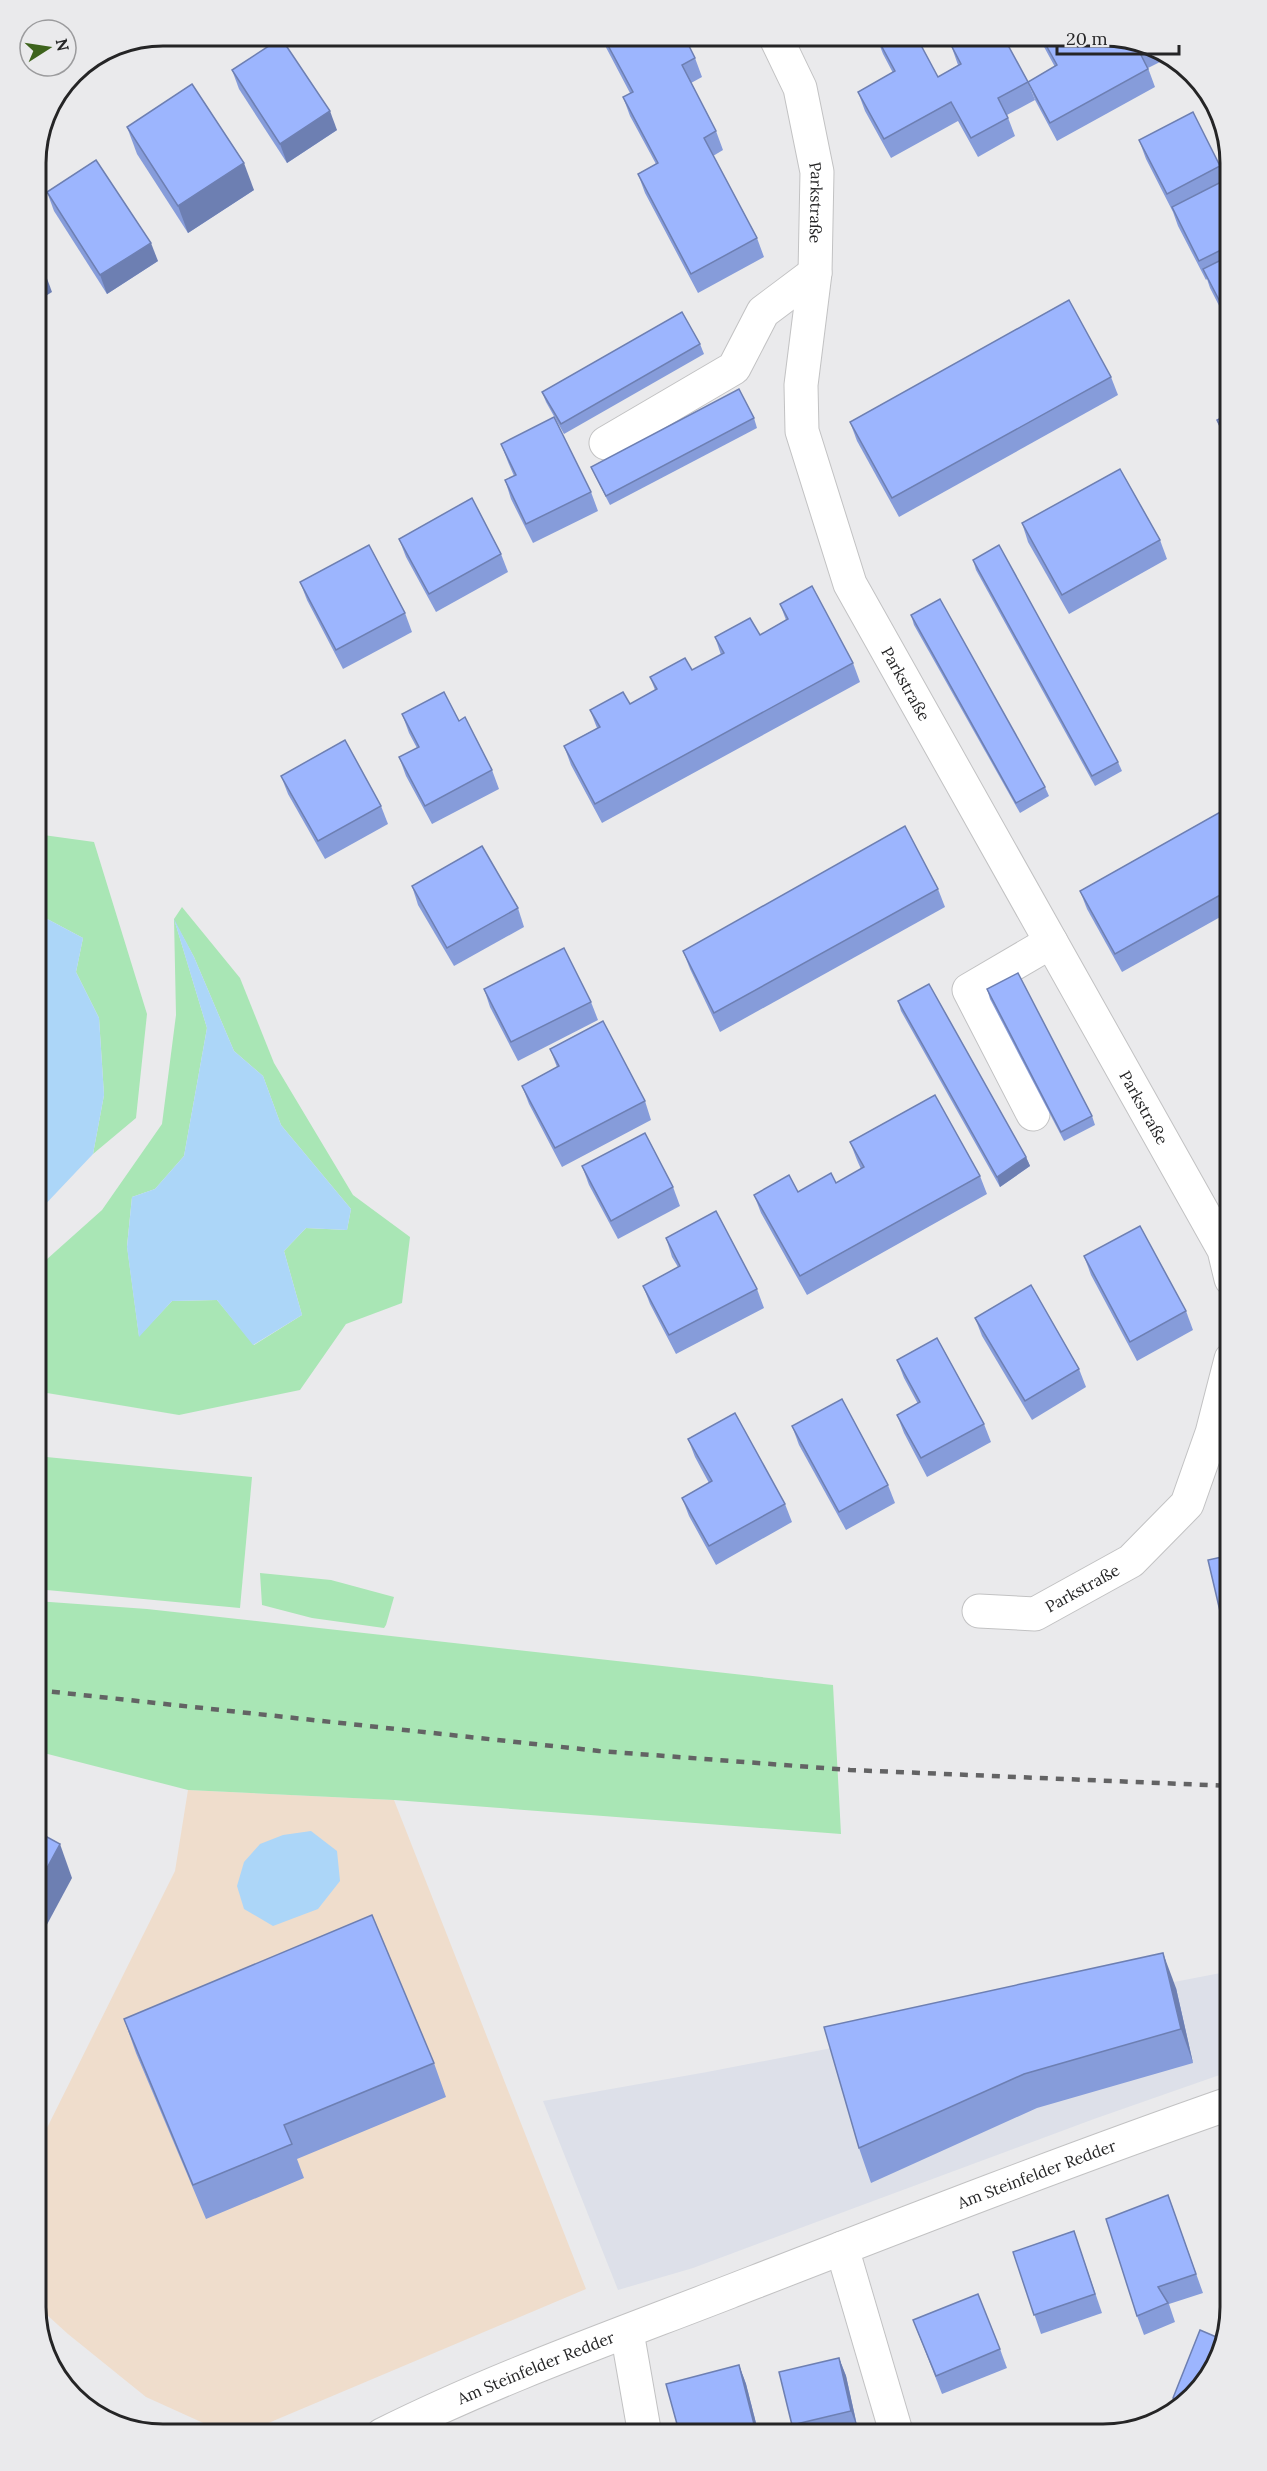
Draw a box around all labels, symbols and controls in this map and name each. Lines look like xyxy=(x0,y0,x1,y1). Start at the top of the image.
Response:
north arrow xyxy=(18,18,78,78)
scale bar xyxy=(1057,18,1178,56)
text: 20 m xyxy=(1066,27,1108,50)
text: N xyxy=(52,37,74,53)
street label: Parkstraße xyxy=(805,160,827,244)
street label: Parkstraße xyxy=(877,643,935,724)
street label: Parkstraße xyxy=(1115,1067,1173,1148)
street label: Parkstraße xyxy=(1042,1559,1123,1616)
street label: Am Steinfelder Redder xyxy=(954,2135,1119,2213)
street label: Am Steinfelder Redder xyxy=(453,2327,617,2409)

